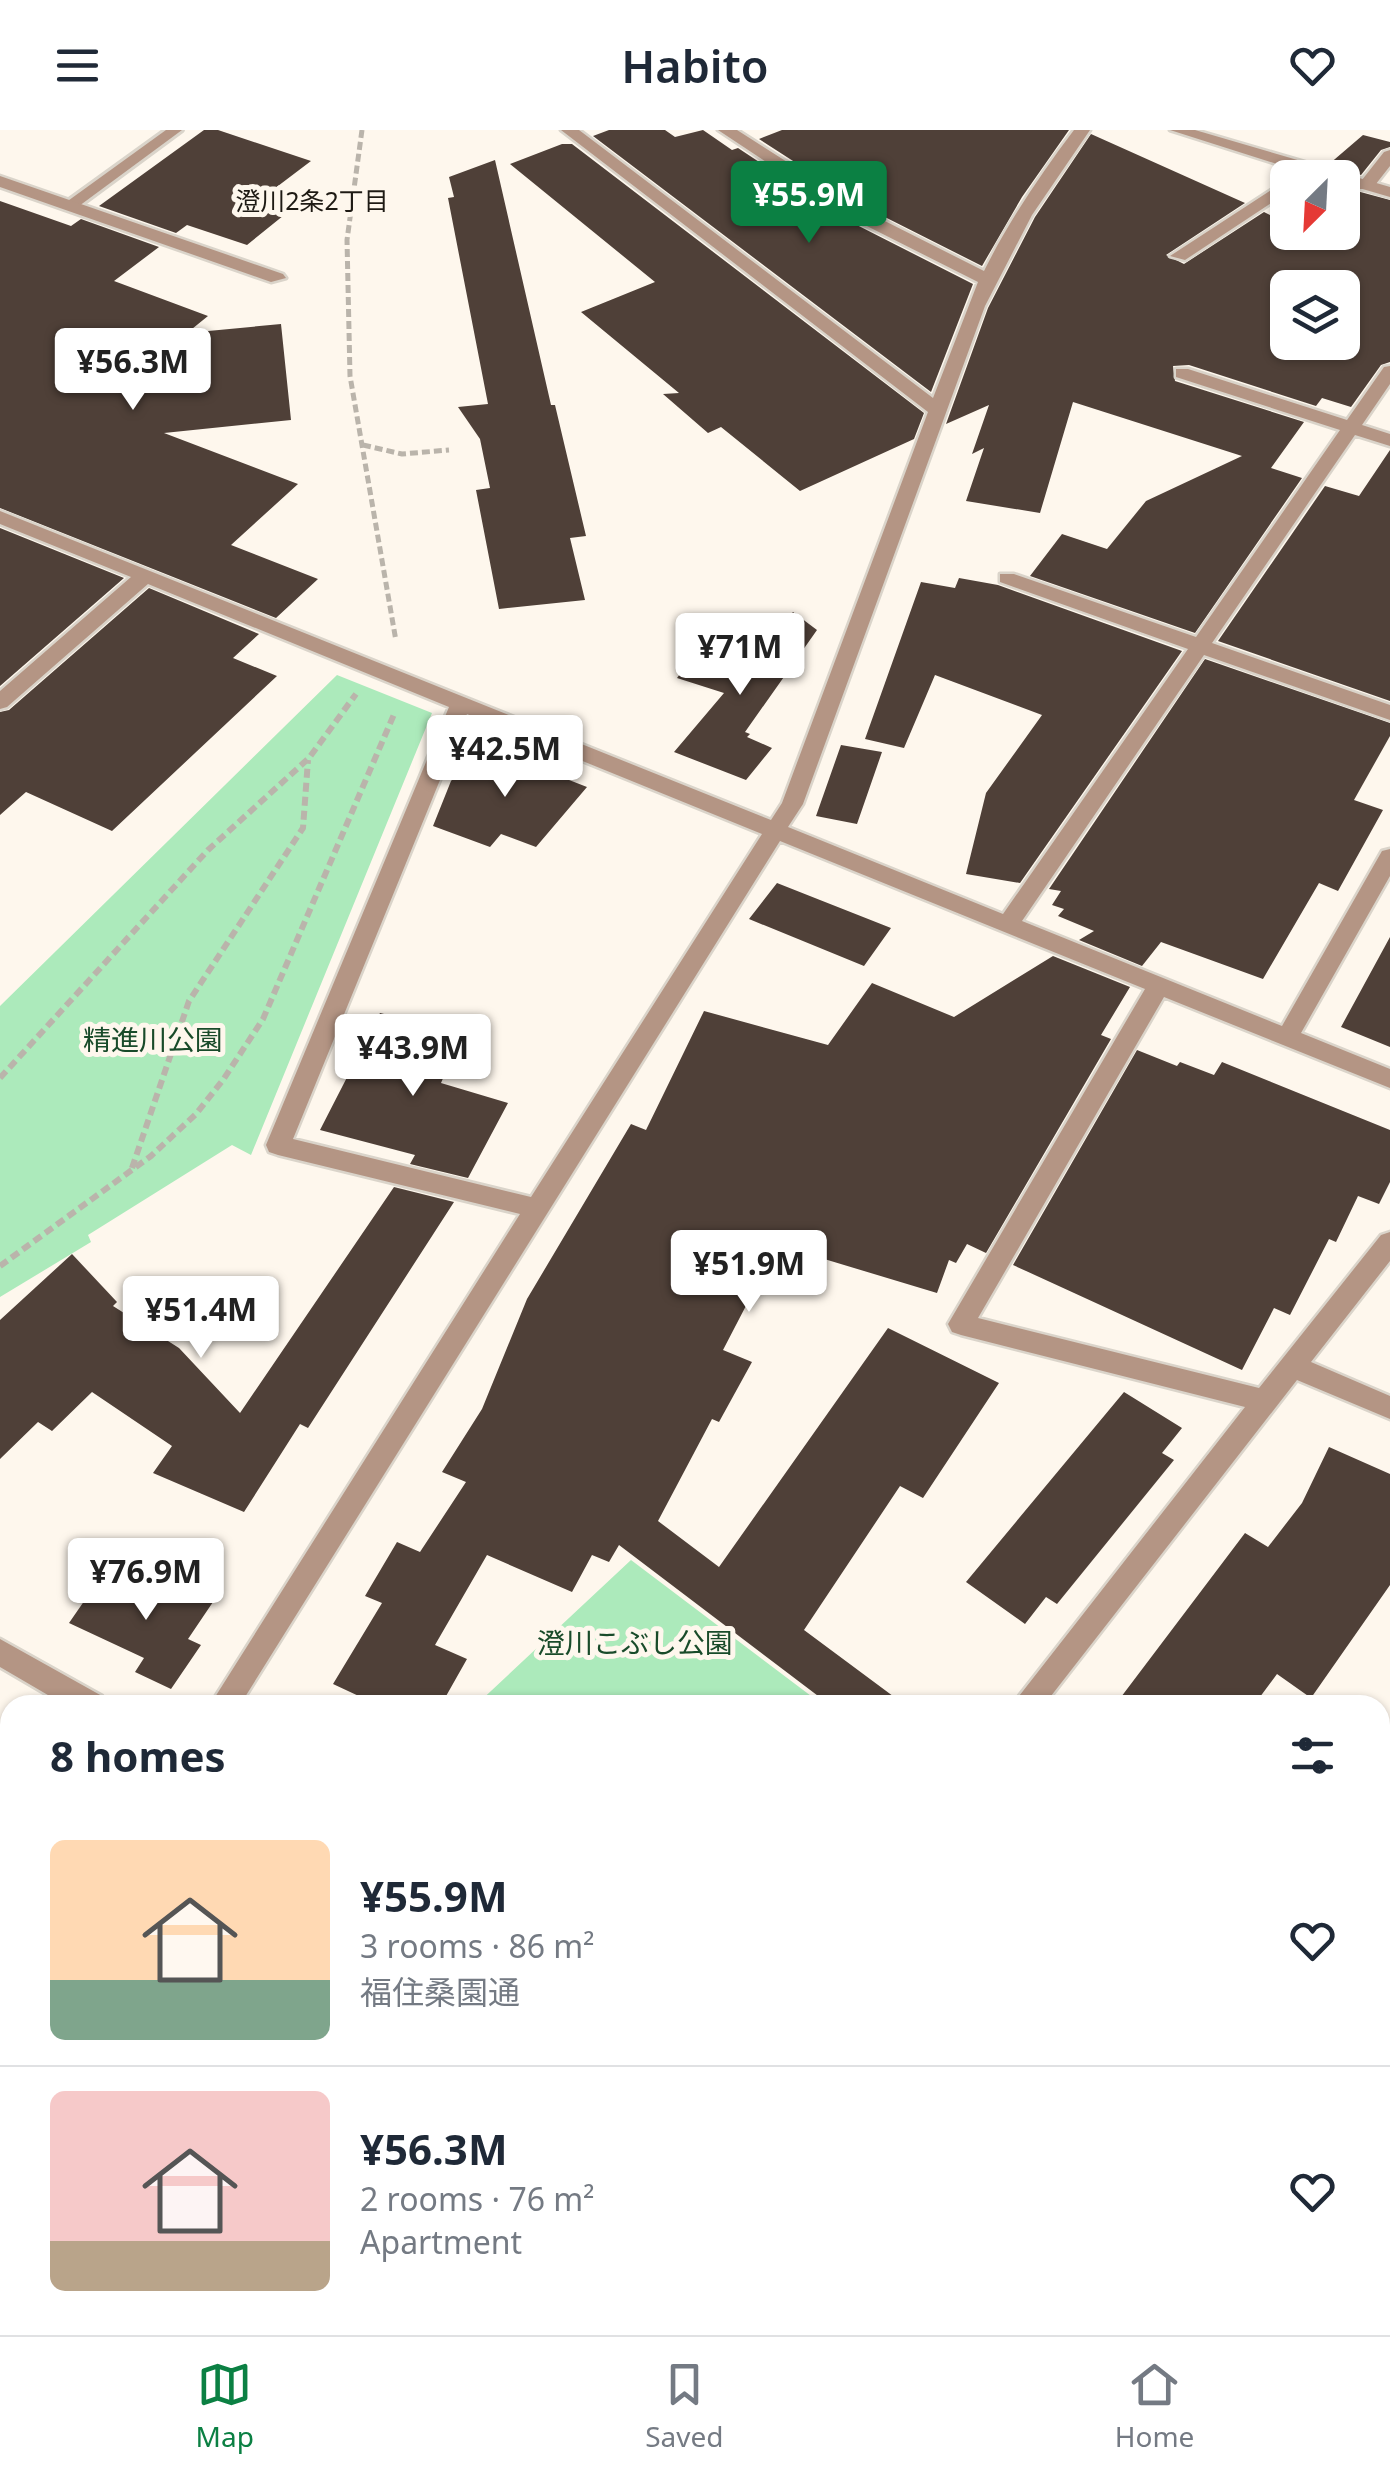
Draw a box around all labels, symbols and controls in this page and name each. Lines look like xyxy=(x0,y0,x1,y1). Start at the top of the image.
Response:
text: Habito xyxy=(621,35,769,96)
icon: menu xyxy=(50,38,105,93)
icon: heart xyxy=(1285,38,1340,93)
north arrow xyxy=(1270,160,1360,250)
map controls xyxy=(1270,160,1360,360)
pin: ¥55.9M xyxy=(728,161,890,246)
text: ¥55.9M xyxy=(753,172,865,215)
district label: 澄川2条2丁目 xyxy=(235,183,389,217)
button: layers xyxy=(1270,270,1360,360)
pin: ¥56.3M xyxy=(52,328,214,413)
text: ¥56.3M xyxy=(77,339,189,382)
pin: ¥71M xyxy=(681,613,799,698)
text: ¥71M xyxy=(697,624,783,667)
pin: ¥42.5M xyxy=(424,715,586,800)
text: ¥42.5M xyxy=(449,726,561,769)
pin: ¥43.9M xyxy=(332,1014,494,1099)
park label: 精進川公園 xyxy=(83,1020,223,1058)
text: ¥43.9M xyxy=(357,1025,469,1068)
pin: ¥51.9M xyxy=(668,1230,830,1315)
text: ¥51.9M xyxy=(693,1241,805,1284)
pin: ¥51.4M xyxy=(120,1276,282,1361)
text: ¥51.4M xyxy=(145,1287,257,1330)
pin: ¥76.9M xyxy=(65,1538,227,1623)
text: ¥76.9M xyxy=(90,1549,202,1592)
park label: 澄川こぶし公園 xyxy=(537,1623,733,1661)
text: 8 homes xyxy=(50,1727,226,1784)
icon: filters xyxy=(1285,1728,1340,1783)
text: ¥55.9M xyxy=(360,1867,508,1924)
icon: home xyxy=(130,1880,250,2000)
icon: heart xyxy=(1285,1913,1340,1968)
text: 3 rooms · 86 m² xyxy=(360,1924,594,1967)
text: 福住桑園通 xyxy=(360,1970,520,2013)
text: ¥56.3M xyxy=(360,2120,508,2177)
icon: home xyxy=(130,2131,250,2251)
icon: heart xyxy=(1285,2164,1340,2219)
text: 2 rooms · 76 m² xyxy=(360,2177,594,2220)
text: Apartment xyxy=(360,2220,522,2263)
tab: Map xyxy=(196,2357,254,2455)
tab: Saved xyxy=(645,2357,723,2455)
tab: Home xyxy=(1115,2357,1194,2455)

